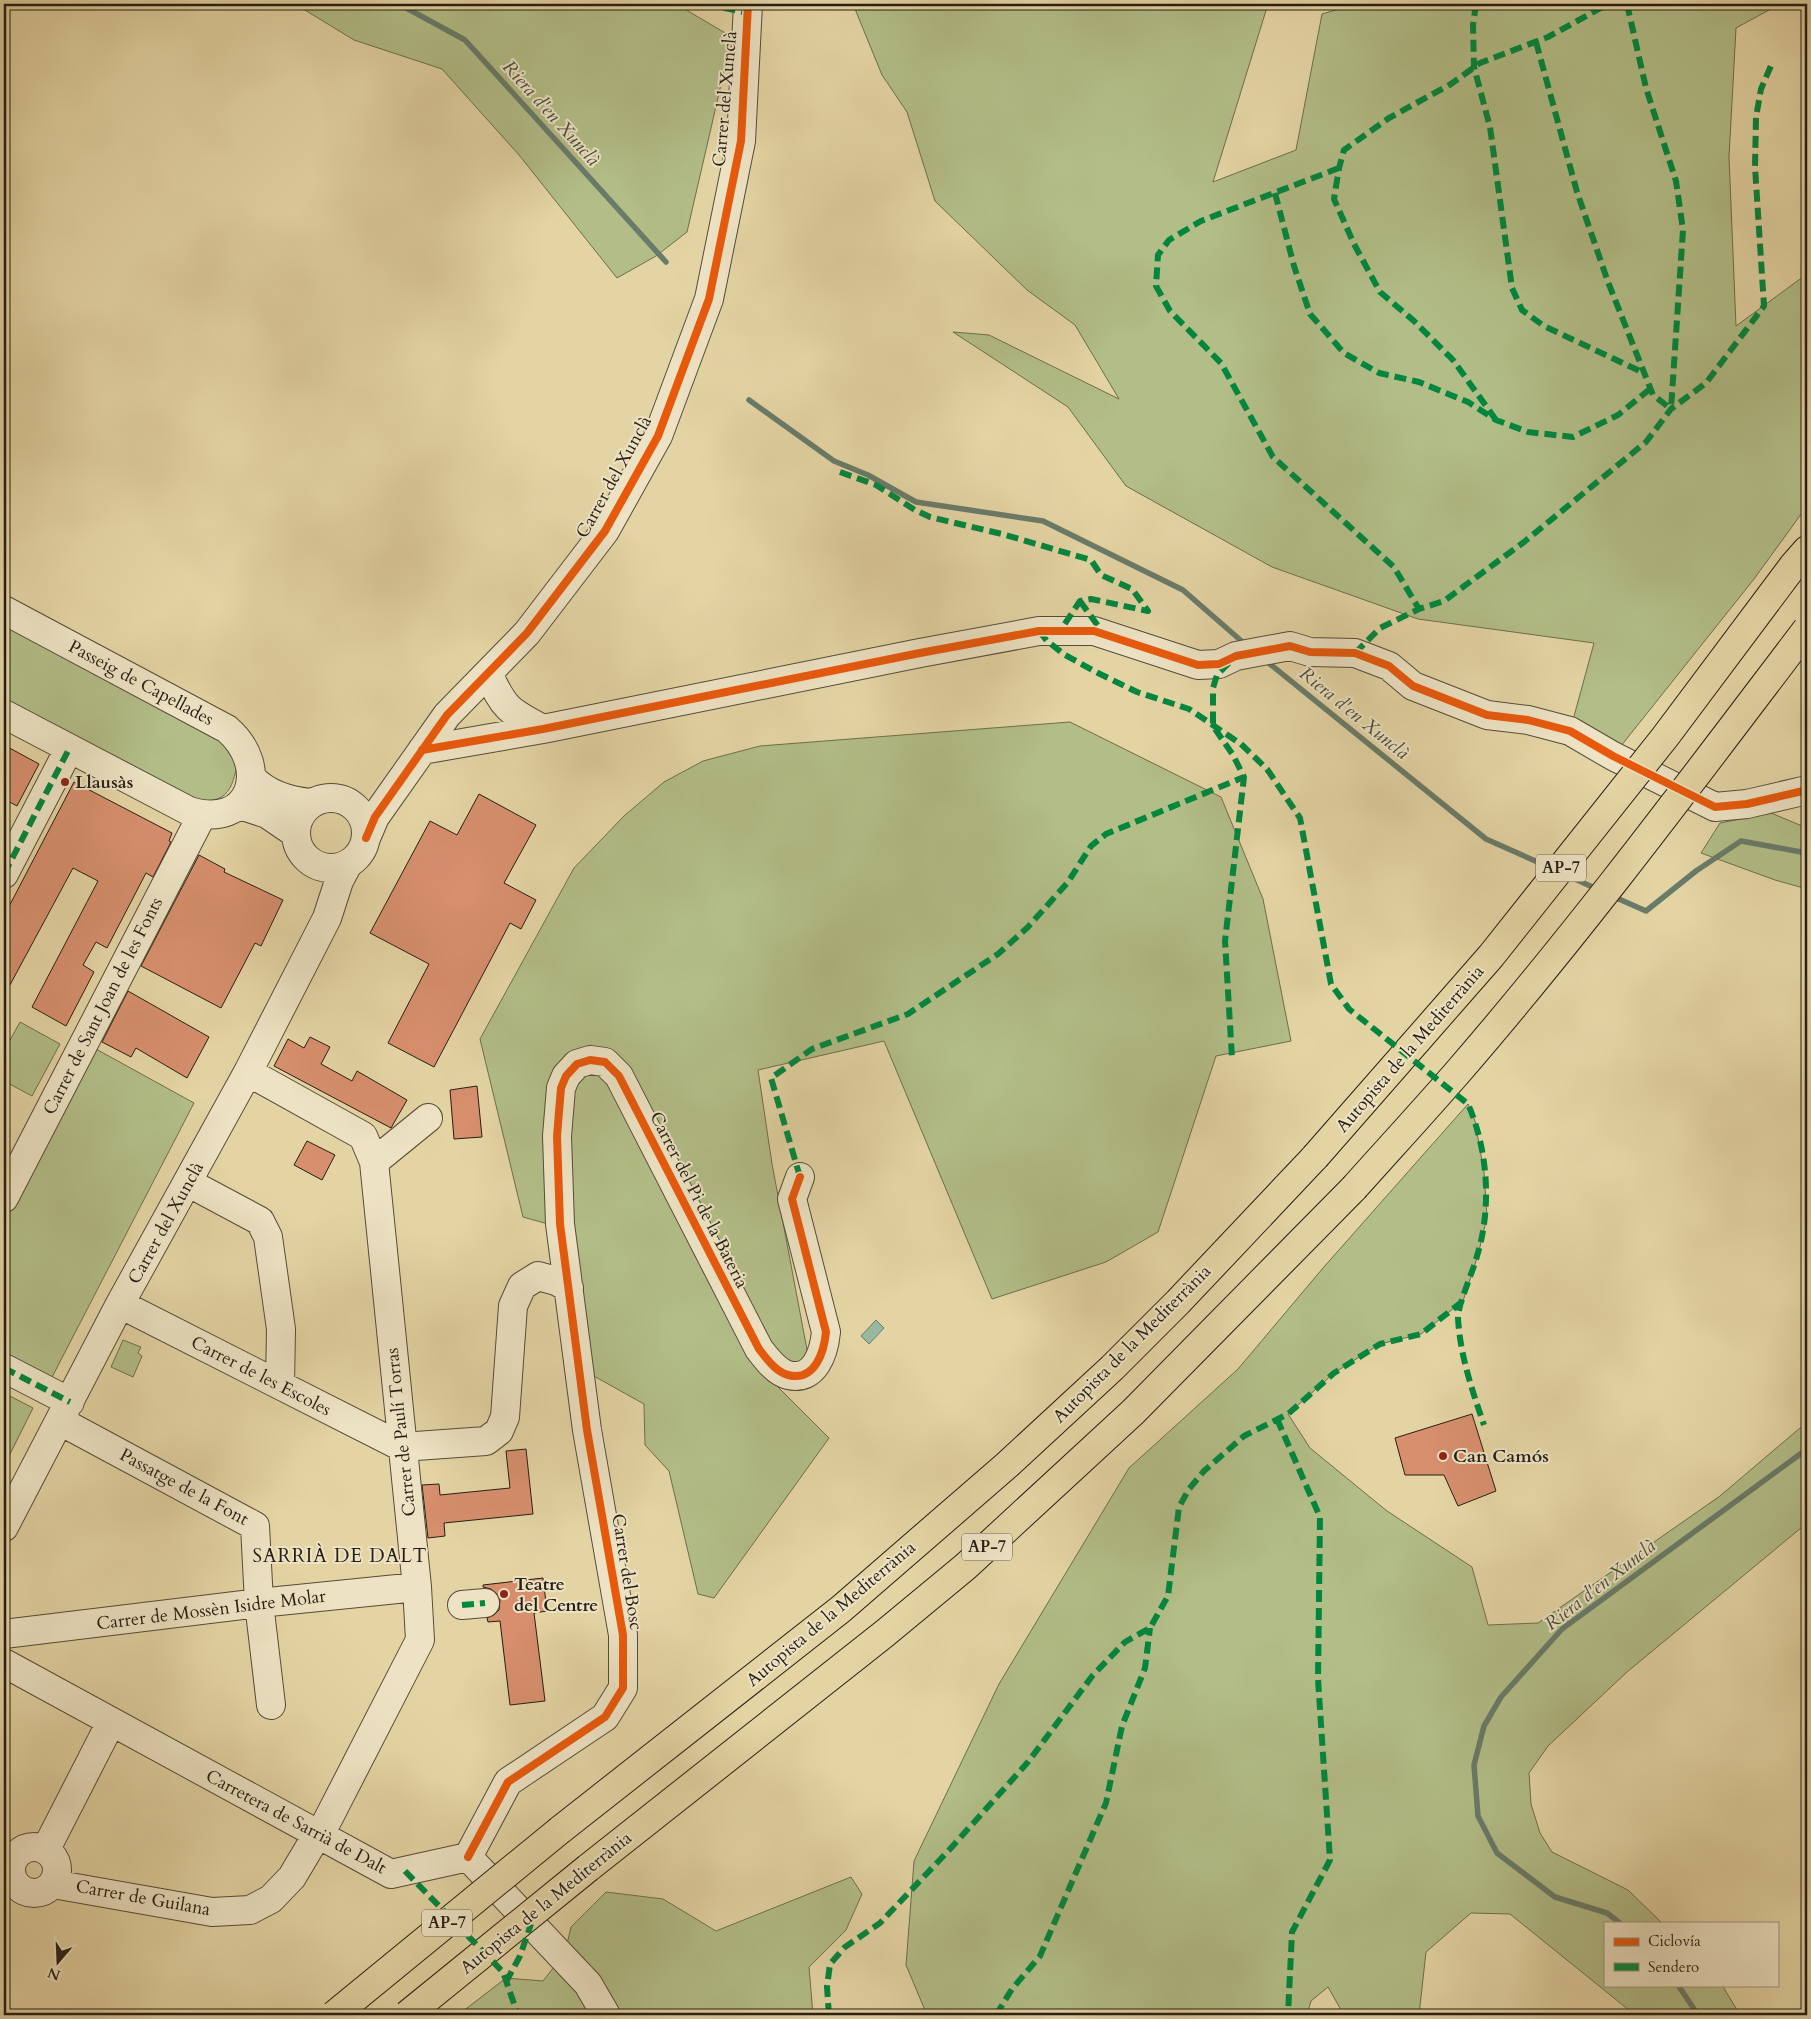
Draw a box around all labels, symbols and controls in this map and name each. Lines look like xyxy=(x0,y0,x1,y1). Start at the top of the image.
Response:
street label: Carrer del Xunclà xyxy=(707,30,743,168)
water label: Riera d'en Xunclà xyxy=(496,54,606,172)
street label: Carrer del Xunclà xyxy=(570,411,658,543)
street label: Passeig de Capellades xyxy=(64,634,218,732)
water label: Riera d'en Xunclà xyxy=(1294,661,1415,766)
place label: Llausàs xyxy=(75,770,133,795)
marker: Llausàs xyxy=(59,776,71,788)
road number: AP-7 xyxy=(1536,854,1586,881)
street label: Carrer de Sant Joan de les Fonts xyxy=(37,893,169,1119)
street label: Autopista de la Mediterrània xyxy=(1330,960,1490,1138)
street label: Carrer del Pi de la Bateria xyxy=(644,1107,755,1293)
street label: Carrer del Xunclà xyxy=(122,1157,210,1289)
street label: Autopista de la Mediterrània xyxy=(1047,1259,1217,1429)
street label: Carrer de les Escoles xyxy=(187,1330,335,1422)
street label: Carrer de Paulí Torras xyxy=(380,1346,422,1518)
street label: Passatge de la Font xyxy=(115,1442,253,1532)
place label: Can Camós xyxy=(1453,1444,1549,1469)
marker: Can Camós xyxy=(1437,1450,1449,1462)
street label: Carrer del Bosc xyxy=(605,1512,649,1632)
water label: Riera d'en Xunclà xyxy=(1539,1533,1661,1637)
road number: AP-7 xyxy=(962,1534,1012,1560)
street label: Autopista de la Mediterrània xyxy=(741,1535,921,1692)
district label: SARRIÀ DE DALT xyxy=(252,1543,428,1569)
place label: Teatre del Centre xyxy=(514,1572,598,1618)
street label: Carrer de Mossèn Isidre Molar xyxy=(95,1583,327,1636)
marker: Teatre del Centre xyxy=(498,1588,510,1600)
street label: Carretera de Sarrià de Dalt xyxy=(201,1764,391,1880)
street label: Autopista de la Mediterrània xyxy=(455,1826,637,1980)
street label: Carrer de Guilana xyxy=(74,1874,213,1922)
road number: AP-7 xyxy=(422,1910,472,1936)
legend xyxy=(1604,1922,1778,1986)
text: Ciclovía xyxy=(1648,1931,1701,1951)
north arrow xyxy=(32,1936,82,1986)
text: Sendero xyxy=(1648,1957,1699,1977)
text: N xyxy=(45,1963,63,1985)

